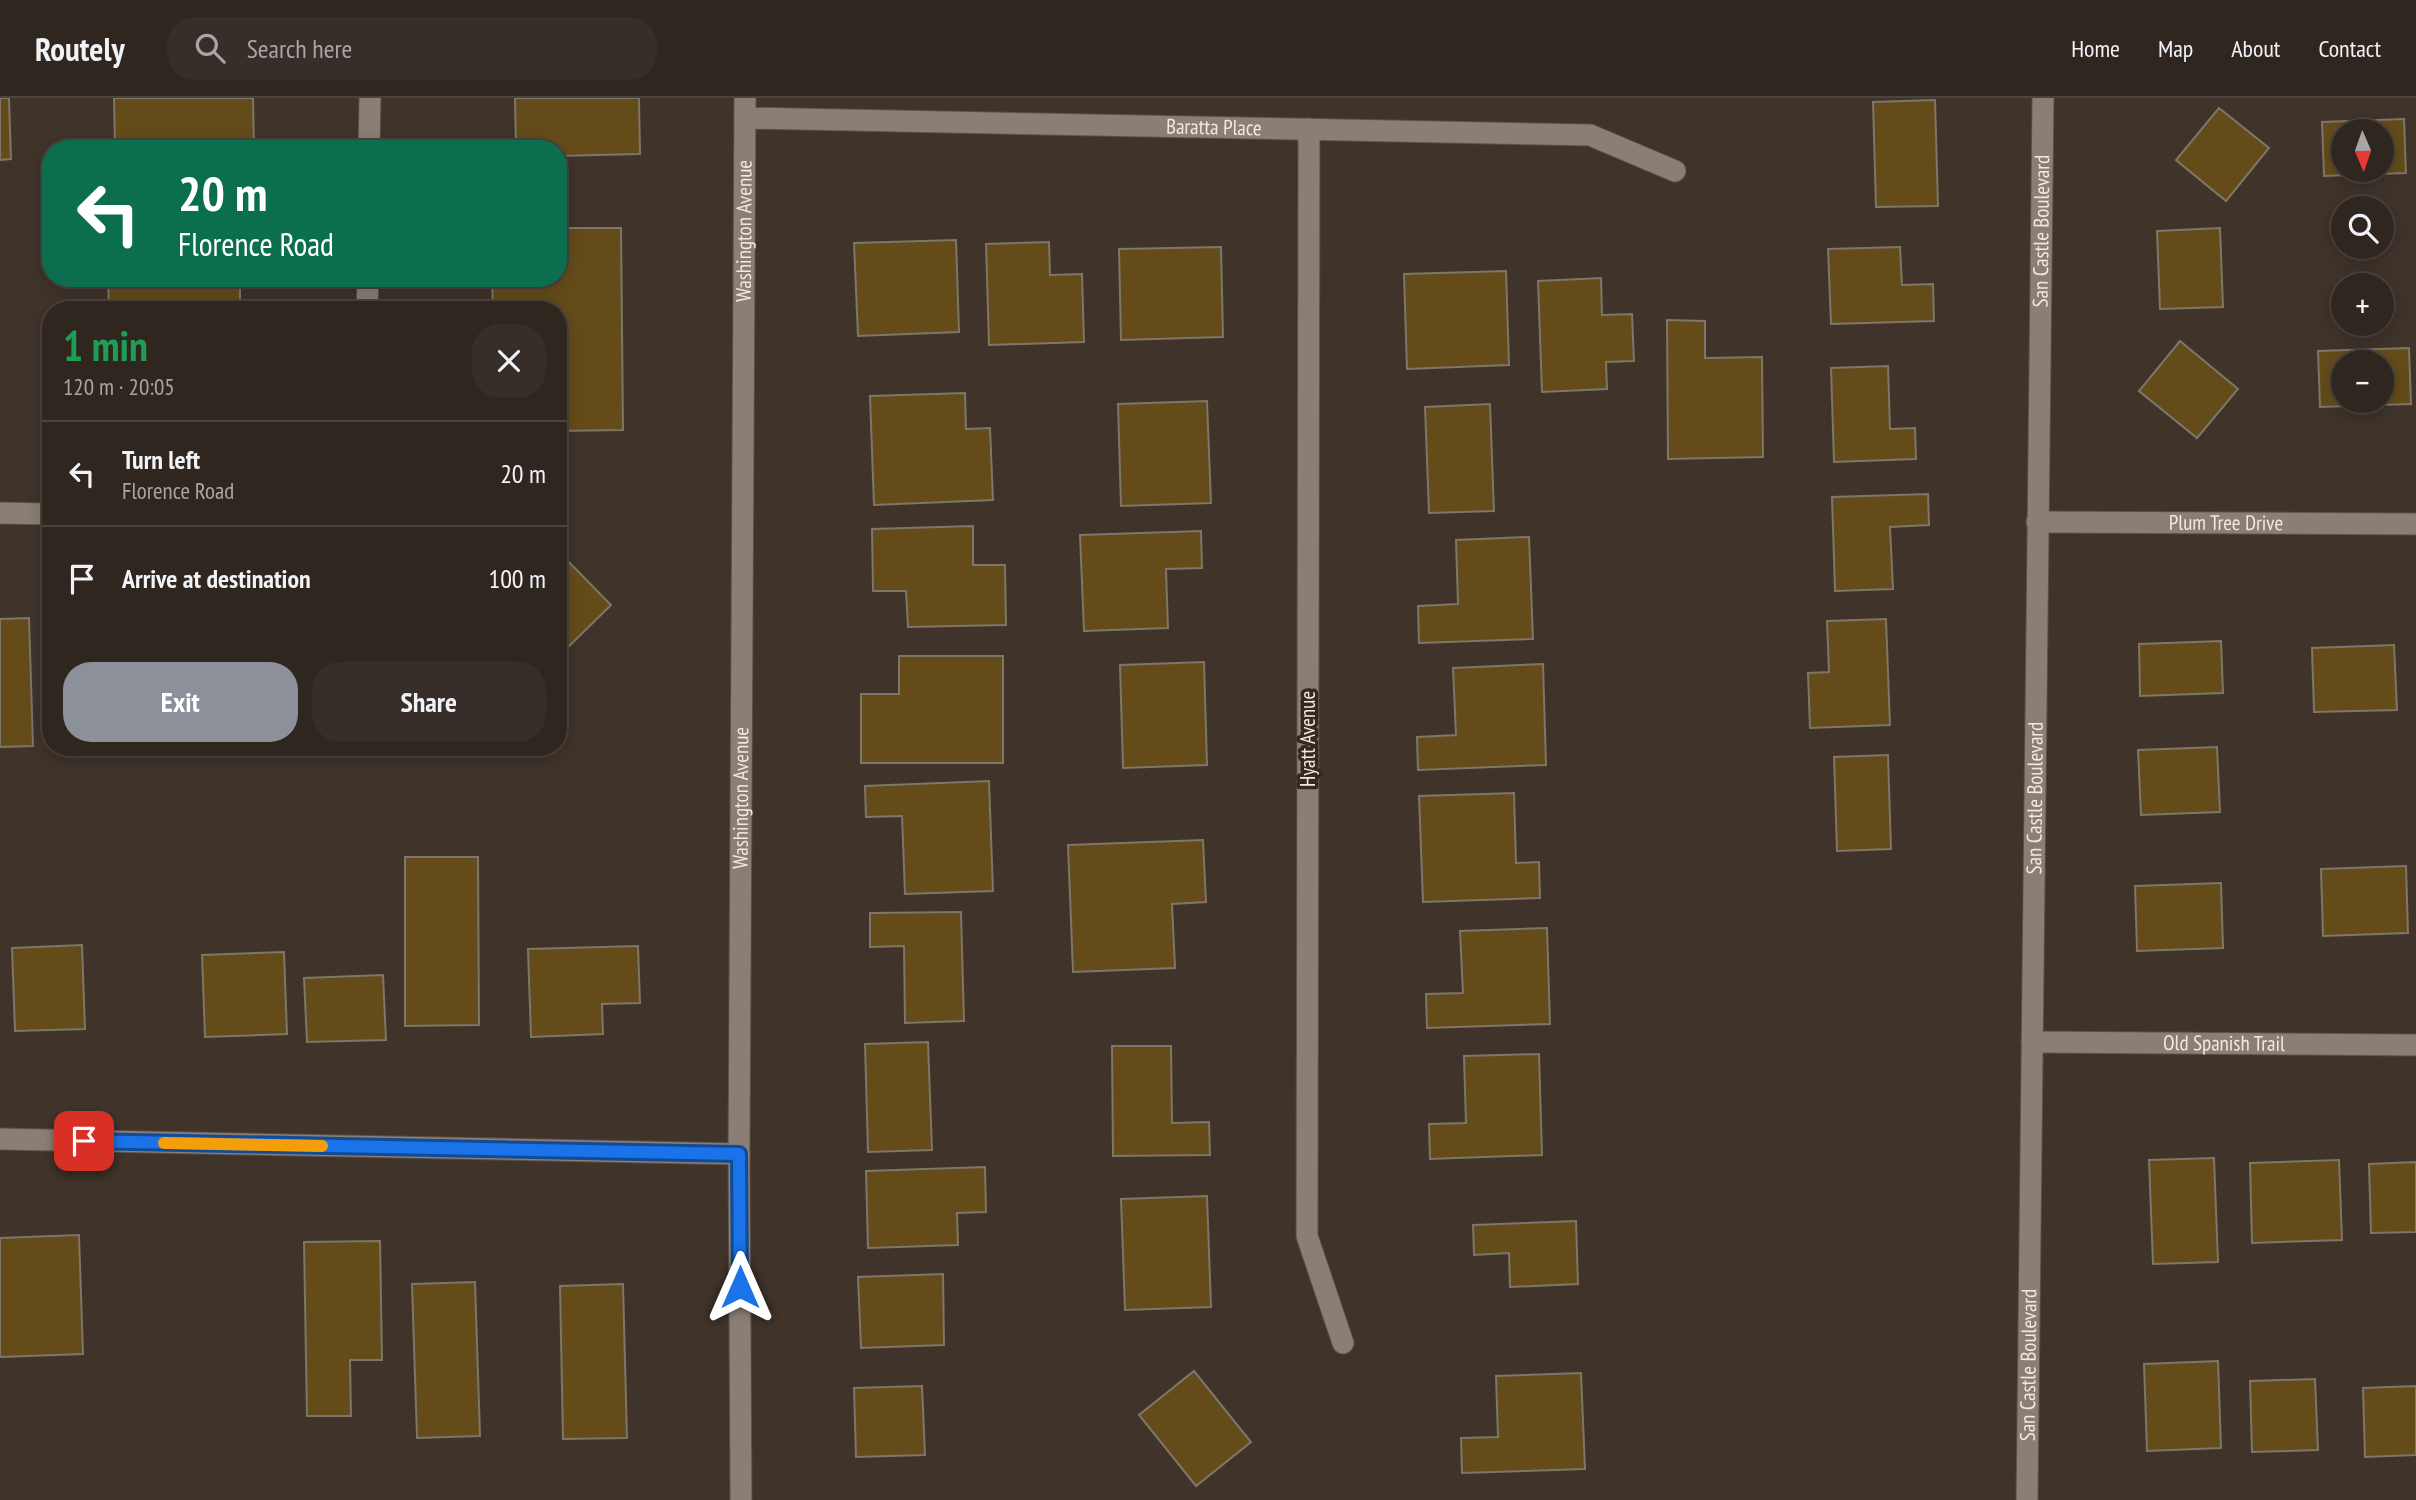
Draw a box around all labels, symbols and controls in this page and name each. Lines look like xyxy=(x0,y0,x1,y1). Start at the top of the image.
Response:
search box xyxy=(167,17,657,80)
text: Routely xyxy=(35,27,125,70)
icon: search xyxy=(191,29,229,67)
text: Search here xyxy=(247,32,352,65)
text: Home xyxy=(2071,33,2120,64)
text: Map xyxy=(2158,33,2193,64)
text: About xyxy=(2231,33,2280,64)
text: Contact xyxy=(2318,33,2381,64)
street label: Baratta Place xyxy=(1166,112,1262,141)
north arrow xyxy=(2331,119,2394,182)
map controls xyxy=(2331,119,2394,413)
street label: San Castle Boulevard xyxy=(2027,155,2055,308)
street label: Washington Avenue xyxy=(730,160,758,302)
text: 20 m xyxy=(178,161,267,225)
icon: left xyxy=(63,168,154,259)
button: search xyxy=(2331,196,2394,259)
text: Florence Road xyxy=(178,223,334,265)
button: + xyxy=(2331,273,2394,336)
text: 1 min xyxy=(63,318,148,373)
button: close xyxy=(472,324,546,398)
button: − xyxy=(2331,350,2394,413)
text: 120 m · 20:05 xyxy=(63,372,175,401)
text: Turn left xyxy=(122,443,200,476)
icon: left xyxy=(63,455,101,493)
text: 20 m xyxy=(500,457,546,490)
text: Florence Road xyxy=(122,476,234,505)
street label: Plum Tree Drive xyxy=(2169,509,2283,536)
icon: arrive xyxy=(63,560,101,598)
text: Arrive at destination xyxy=(122,562,311,595)
text: 100 m xyxy=(488,562,546,595)
button: Exit xyxy=(63,662,298,742)
button: Share xyxy=(312,662,546,742)
street label: Hyatt Avenue xyxy=(1294,691,1321,787)
street label: San Castle Boulevard xyxy=(2020,722,2049,874)
street label: Washington Avenue xyxy=(727,727,754,869)
street label: Old Spanish Trail xyxy=(2163,1029,2285,1057)
pin xyxy=(54,1111,114,1171)
icon: arrive xyxy=(65,1122,103,1160)
position arrow xyxy=(703,1250,777,1324)
street label: San Castle Boulevard xyxy=(2014,1289,2042,1441)

